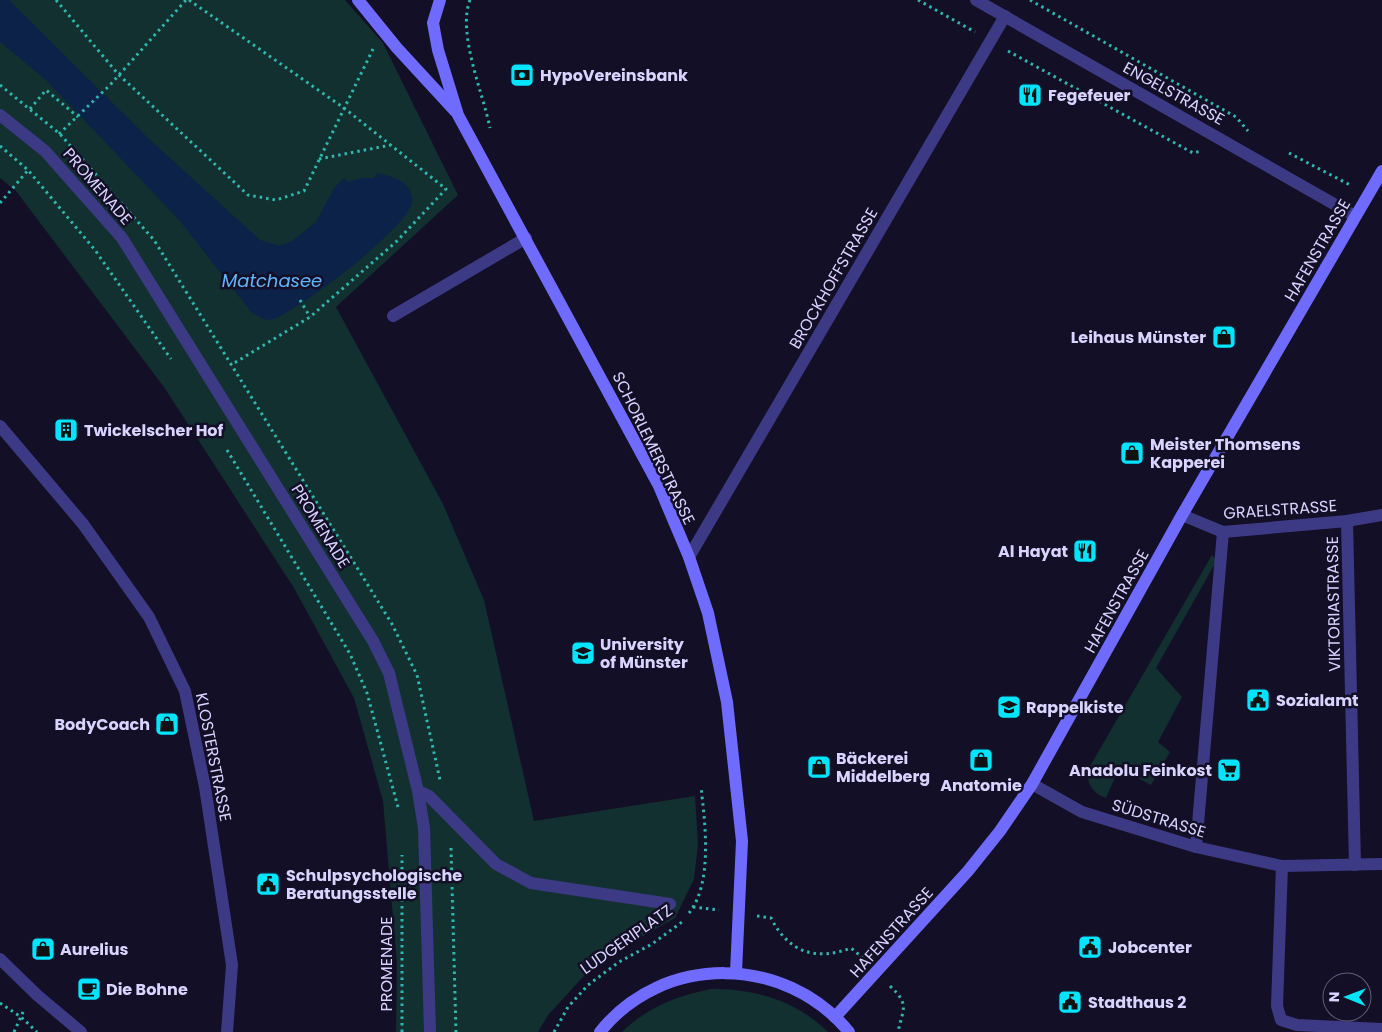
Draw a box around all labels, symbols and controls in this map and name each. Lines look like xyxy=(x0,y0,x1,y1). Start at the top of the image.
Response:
street label: ENGELSTRASSE xyxy=(1119,56,1229,131)
bank icon: HypoVereinsbank xyxy=(509,62,535,88)
place label: HypoVereinsbank xyxy=(540,64,688,87)
restaurant icon: Fegefeuer xyxy=(1017,82,1043,108)
place label: Fegefeuer xyxy=(1048,84,1131,107)
street label: PROMENADE xyxy=(58,143,138,230)
street label: HAFENSTRASSE xyxy=(1279,195,1356,306)
street label: BROCKHOFFSTRASSE xyxy=(784,203,883,353)
water label: Matchasee xyxy=(222,268,322,293)
shop icon: Leihaus Münster xyxy=(1211,324,1237,350)
place label: Leihaus Münster xyxy=(1071,326,1206,349)
street label: SCHORLEMERSTRASSE xyxy=(606,368,701,529)
building icon: Twickelscher Hof xyxy=(53,417,79,443)
place label: Twickelscher Hof xyxy=(84,419,224,442)
place label: Meister Thomsens Kapperei xyxy=(1150,433,1301,474)
shop icon: Meister Thomsens Kapperei xyxy=(1119,440,1145,466)
street label: PROMENADE xyxy=(286,480,356,573)
street label: GRAELSTRASSE xyxy=(1223,494,1338,525)
street label: VIKTORIASTRASSE xyxy=(1321,536,1346,672)
restaurant icon: Al Hayat xyxy=(1072,538,1098,564)
place label: Al Hayat xyxy=(998,540,1068,563)
street label: HAFENSTRASSE xyxy=(1079,545,1154,657)
place label: University of Münster xyxy=(600,633,688,674)
school or university icon: University of Münster xyxy=(570,640,596,666)
public building icon: Sozialamt xyxy=(1245,687,1271,713)
place label: Sozialamt xyxy=(1276,689,1359,712)
street label: KLOSTERSTRASSE xyxy=(190,691,237,823)
school or university icon: Rappelkiste xyxy=(996,694,1022,720)
place label: Rappelkiste xyxy=(1026,696,1124,719)
shop icon: BodyCoach xyxy=(154,711,180,737)
place label: BodyCoach xyxy=(55,713,150,736)
place label: Bäckerei Middelberg xyxy=(836,747,930,788)
shop icon: Anatomie xyxy=(968,747,994,773)
shop icon: Bäckerei Middelberg xyxy=(806,754,832,780)
supermarket icon: Anadolu Feinkost xyxy=(1216,757,1242,783)
place label: Anadolu Feinkost xyxy=(1069,759,1212,782)
place label: Anatomie xyxy=(940,774,1022,797)
street label: SÜDSTRASSE xyxy=(1109,793,1209,844)
place label: Schulpsychologische Beratungsstelle xyxy=(286,864,462,905)
public building icon: Schulpsychologische Beratungsstelle xyxy=(255,871,281,897)
street label: HAFENSTRASSE xyxy=(844,882,938,983)
street label: LUDGERIPLATZ xyxy=(576,899,677,980)
street label: PROMENADE xyxy=(375,916,398,1012)
public building icon: Jobcenter xyxy=(1077,934,1103,960)
shop icon: Aurelius xyxy=(30,936,56,962)
place label: Jobcenter xyxy=(1108,936,1192,959)
place label: Aurelius xyxy=(60,938,129,961)
north arrow xyxy=(1322,972,1372,1022)
cafe icon: Die Bohne xyxy=(76,976,102,1002)
place label: Die Bohne xyxy=(106,978,188,1001)
public building icon: Stadthaus 2 xyxy=(1057,989,1083,1015)
place label: Stadthaus 2 xyxy=(1088,991,1186,1014)
text: N xyxy=(1324,991,1344,1002)

